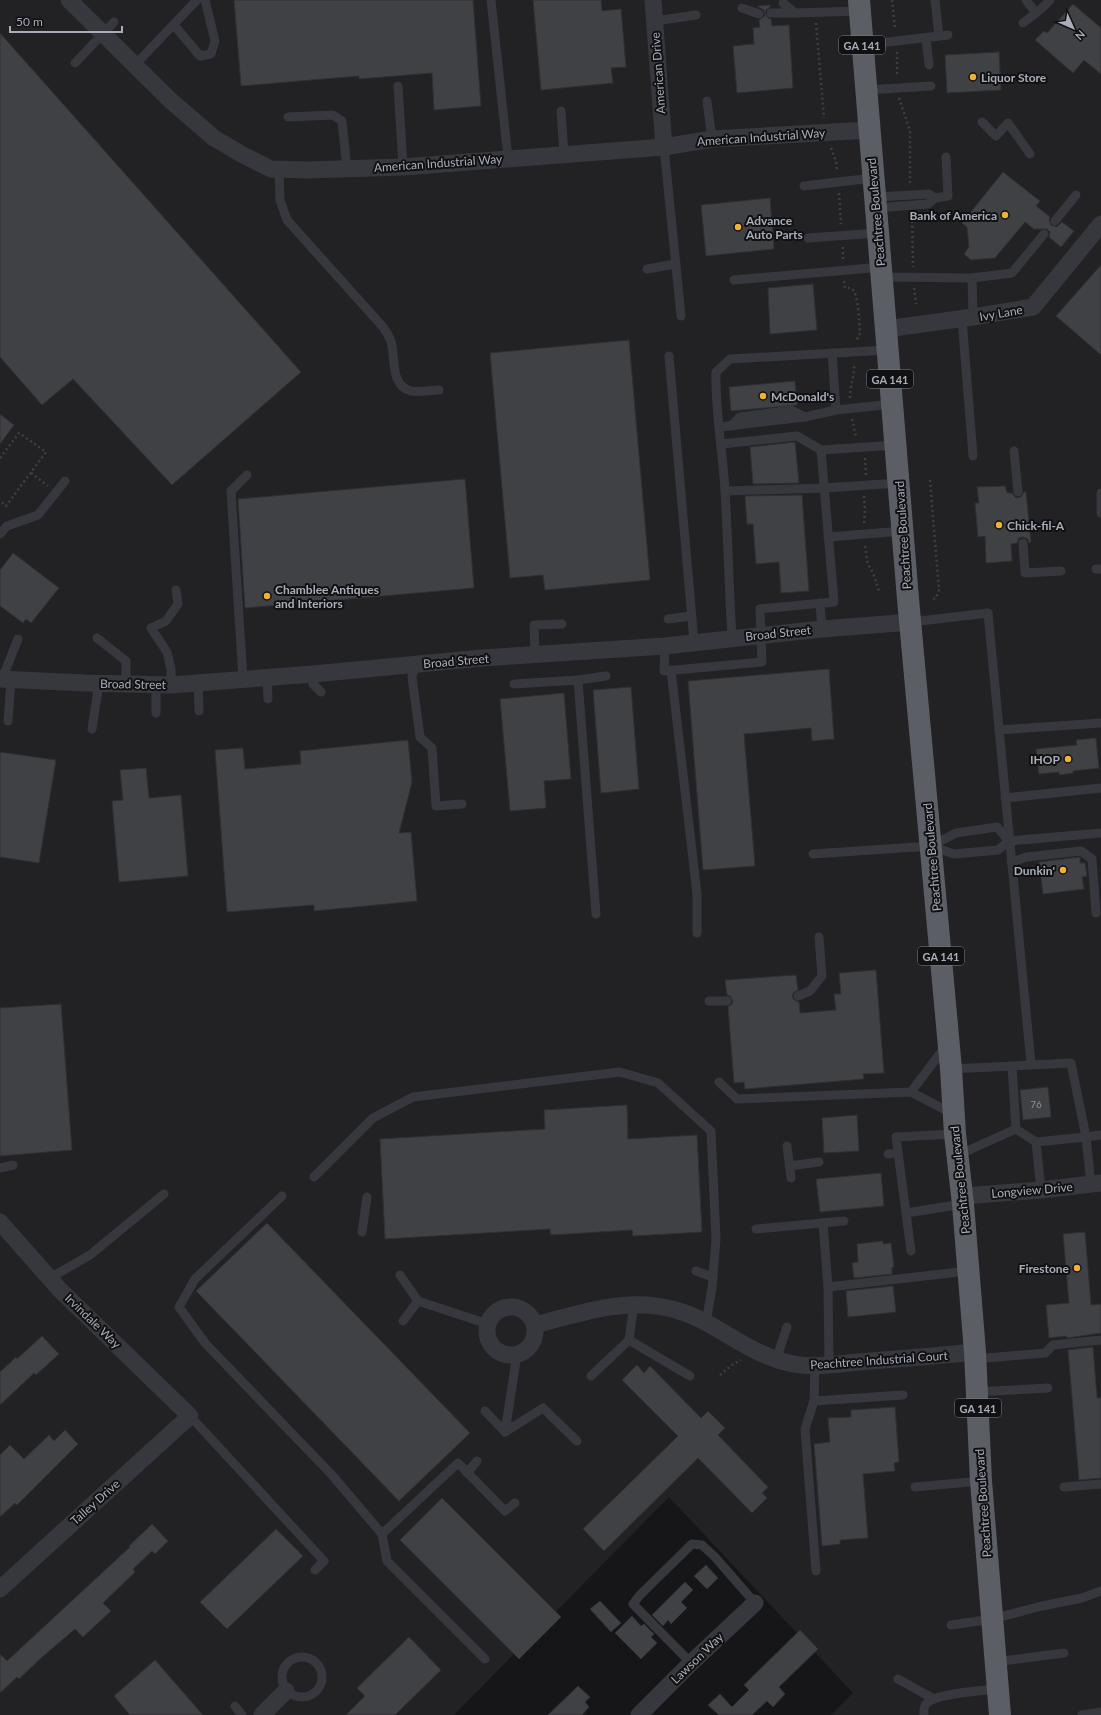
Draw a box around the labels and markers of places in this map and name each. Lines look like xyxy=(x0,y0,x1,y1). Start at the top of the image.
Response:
place label: Liquor Store xyxy=(981,70,1047,85)
marker: Liquor Store xyxy=(968,72,978,82)
place label: Bank of America xyxy=(909,208,997,223)
marker: Bank of America xyxy=(1000,210,1010,220)
place label: Advance Auto Parts xyxy=(745,213,803,242)
marker: Advance Auto Parts xyxy=(733,222,743,232)
place label: McDonald's xyxy=(771,389,834,404)
marker: McDonald's xyxy=(758,391,768,401)
place label: Chick-fil-A xyxy=(1007,518,1065,533)
marker: Chick-fil-A xyxy=(994,520,1004,530)
place label: Chamblee Antiques and Interiors xyxy=(275,582,379,611)
marker: Chamblee Antiques and Interiors xyxy=(262,591,272,601)
place label: IHOP xyxy=(1030,752,1061,767)
marker: IHOP xyxy=(1063,754,1073,764)
place label: Dunkin' xyxy=(1014,863,1055,878)
marker: Dunkin' xyxy=(1058,865,1068,875)
place label: Firestone xyxy=(1019,1261,1070,1276)
marker: Firestone xyxy=(1072,1263,1082,1273)

